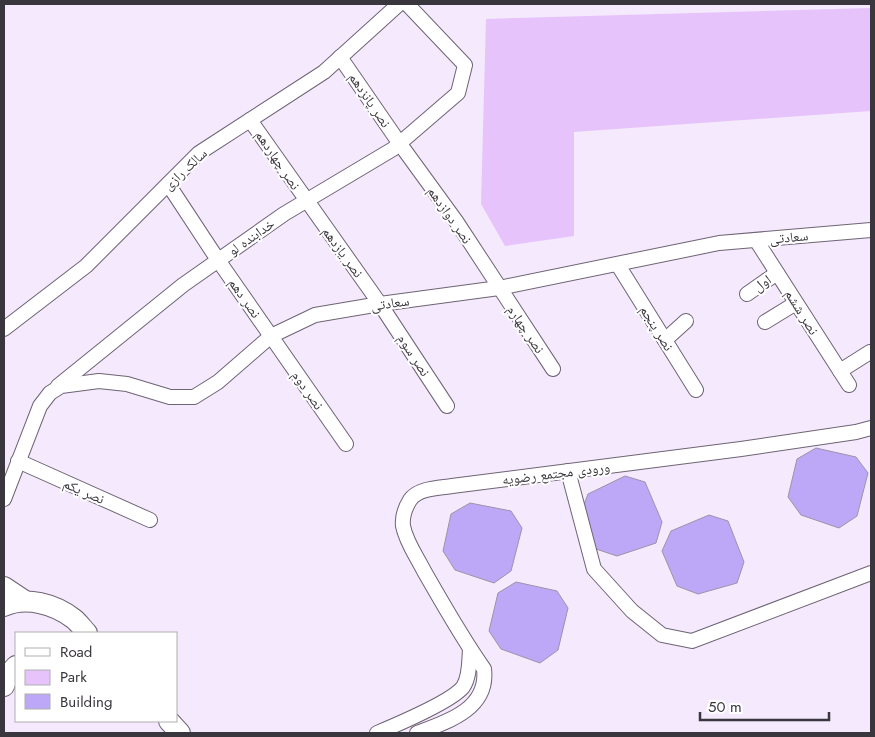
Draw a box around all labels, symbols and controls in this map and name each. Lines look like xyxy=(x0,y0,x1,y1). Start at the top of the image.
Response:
street label: نصر پانزدهم xyxy=(344,68,396,132)
street label: نصر چهاردهم xyxy=(251,126,305,194)
street label: سالک رازی xyxy=(159,143,211,195)
street label: نصر دوازدهم xyxy=(423,182,477,248)
street label: خدابنده لو xyxy=(224,214,278,260)
street label: نصر یازدهم xyxy=(318,222,368,282)
street label: سعادتی xyxy=(769,225,809,249)
street label: اول xyxy=(749,270,775,296)
street label: نصر دهم xyxy=(224,274,266,322)
street label: نصر ششم xyxy=(780,285,824,339)
street label: سعادتی xyxy=(369,290,411,316)
street label: نصر چهارم xyxy=(502,301,550,357)
street label: نصر پنجم xyxy=(635,301,679,355)
street label: نصر سوم xyxy=(393,330,435,380)
street label: نصر دوم xyxy=(287,366,329,414)
street label: ورودی مجتمع رضویه xyxy=(501,456,611,490)
street label: نصر یکم xyxy=(60,473,108,509)
legend xyxy=(15,632,178,722)
text: Road xyxy=(60,641,92,663)
text: Park xyxy=(60,666,87,688)
scale bar xyxy=(700,690,829,722)
text: Building xyxy=(60,691,112,713)
text: 50 m xyxy=(708,696,742,718)

